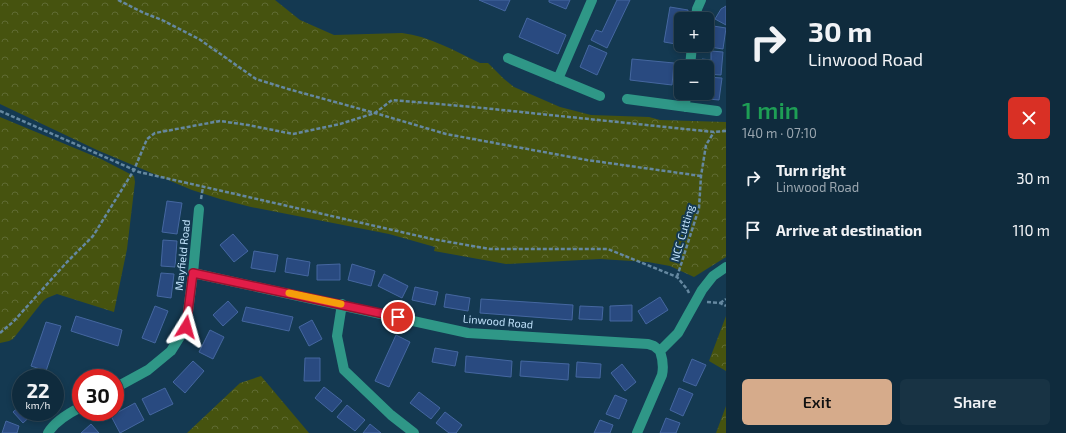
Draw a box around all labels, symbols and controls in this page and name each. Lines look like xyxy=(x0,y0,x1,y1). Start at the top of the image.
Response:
map controls xyxy=(674,12,714,100)
button: + xyxy=(674,12,714,52)
text: 30 m xyxy=(808,14,872,48)
icon: right xyxy=(742,16,794,68)
text: Linwood Road xyxy=(808,48,923,70)
button: − xyxy=(674,60,714,100)
text: 1 min xyxy=(742,95,799,124)
button: close xyxy=(1008,97,1050,139)
text: 140 m · 07:10 xyxy=(742,125,817,141)
text: Turn right xyxy=(776,161,846,179)
icon: right xyxy=(742,167,764,189)
text: 30 m xyxy=(1016,169,1050,187)
text: Linwood Road xyxy=(776,179,859,195)
street label: NCC Cutting xyxy=(668,203,696,263)
street label: Mayfield Road xyxy=(172,219,192,291)
icon: arrive xyxy=(742,219,764,241)
text: Arrive at destination xyxy=(776,221,922,239)
text: 110 m xyxy=(1013,221,1050,239)
pin xyxy=(381,300,415,334)
position arrow xyxy=(165,306,207,348)
icon: arrive xyxy=(387,306,409,328)
street label: Linwood Road xyxy=(462,311,534,331)
speed limit sign: 30 xyxy=(72,369,124,421)
text: 22 xyxy=(26,378,50,402)
button: Exit xyxy=(742,379,892,425)
button: Share xyxy=(900,379,1050,425)
text: km/h xyxy=(26,399,50,411)

